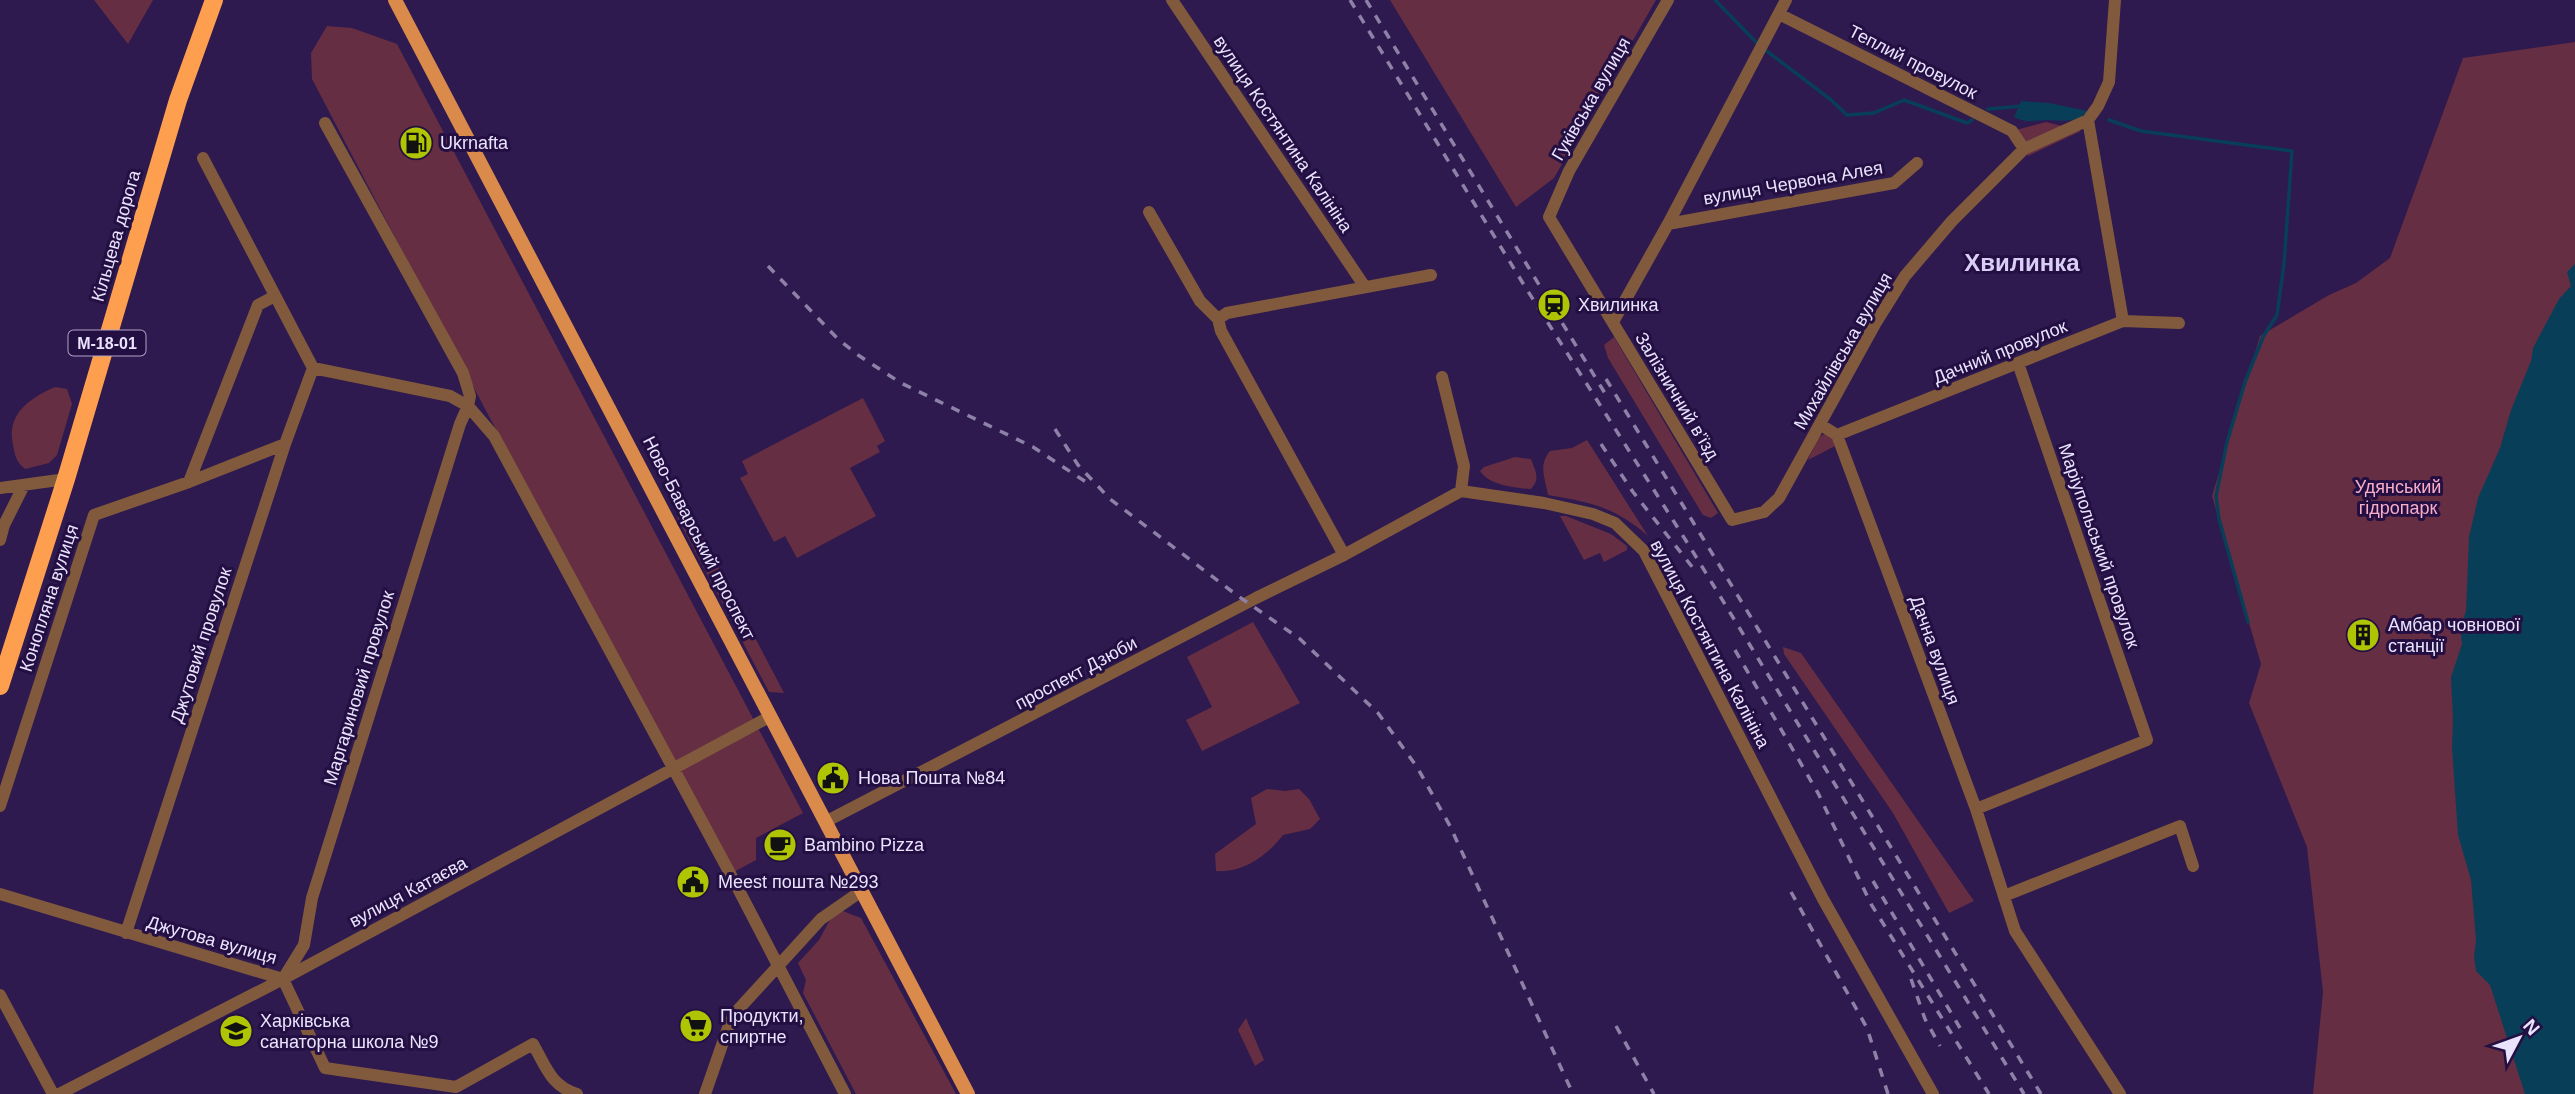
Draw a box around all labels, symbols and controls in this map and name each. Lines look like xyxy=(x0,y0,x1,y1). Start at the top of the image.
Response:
street label: Теплий провулок xyxy=(1845,21,1981,103)
street label: вулиця Костянтина Калініна xyxy=(1210,32,1357,237)
street label: Гуківська вулиця xyxy=(1548,34,1634,164)
fuel station icon: Ukrnafta xyxy=(397,124,435,162)
place label: Ukrnafta xyxy=(440,133,509,153)
street label: вулиця Червона Алея xyxy=(1702,157,1884,209)
street label: Кільцева дорога xyxy=(88,167,145,304)
district label: Хвилинка xyxy=(1964,249,2080,276)
street label: Михайлівська вулиця xyxy=(1790,269,1896,433)
station icon: Хвилинка xyxy=(1535,286,1573,324)
place label: Хвилинка xyxy=(1578,295,1659,315)
street label: Дачний провулок xyxy=(1930,316,2070,388)
street label: Залізничний в’їзд xyxy=(1631,329,1723,464)
road number: М-18-01 xyxy=(68,330,146,356)
street label: Ново-Баварський проспект xyxy=(639,433,759,643)
street label: Маріупольський провулок xyxy=(2055,441,2143,651)
park label: Удянський гідропарк xyxy=(2355,477,2441,518)
street label: Конопляна вулиця xyxy=(16,522,82,674)
street label: вулиця Костянтина Калініна xyxy=(1646,536,1774,752)
street label: Джутовий провулок xyxy=(166,565,236,725)
street label: Маргариновий провулок xyxy=(320,588,398,788)
street label: Дачна вулиця xyxy=(1906,593,1964,707)
place label: Амбар човнової станції xyxy=(2388,615,2520,656)
building icon: Амбар човнової станції xyxy=(2344,616,2382,654)
street label: проспект Дзюби xyxy=(1012,633,1140,713)
public building icon: Нова Пошта №84 xyxy=(814,759,852,797)
place label: Нова Пошта №84 xyxy=(858,768,1005,788)
cafe icon: Bambino Pizza xyxy=(761,826,799,864)
place label: Bambino Pizza xyxy=(804,835,925,855)
street label: вулиця Катаєва xyxy=(346,852,471,931)
public building icon: Meest пошта №293 xyxy=(674,863,712,901)
place label: Meest пошта №293 xyxy=(718,872,879,892)
street label: Джутова вулиця xyxy=(145,912,279,968)
north arrow xyxy=(2484,1003,2554,1073)
place label: Продукти, спиртне xyxy=(720,1006,803,1047)
supermarket icon: Продукти, спиртне xyxy=(677,1007,715,1045)
place label: Харківська санаторна школа №9 xyxy=(260,1011,439,1052)
school or university icon: Харківська санаторна школа №9 xyxy=(217,1012,255,1050)
text: N xyxy=(2519,1015,2544,1039)

